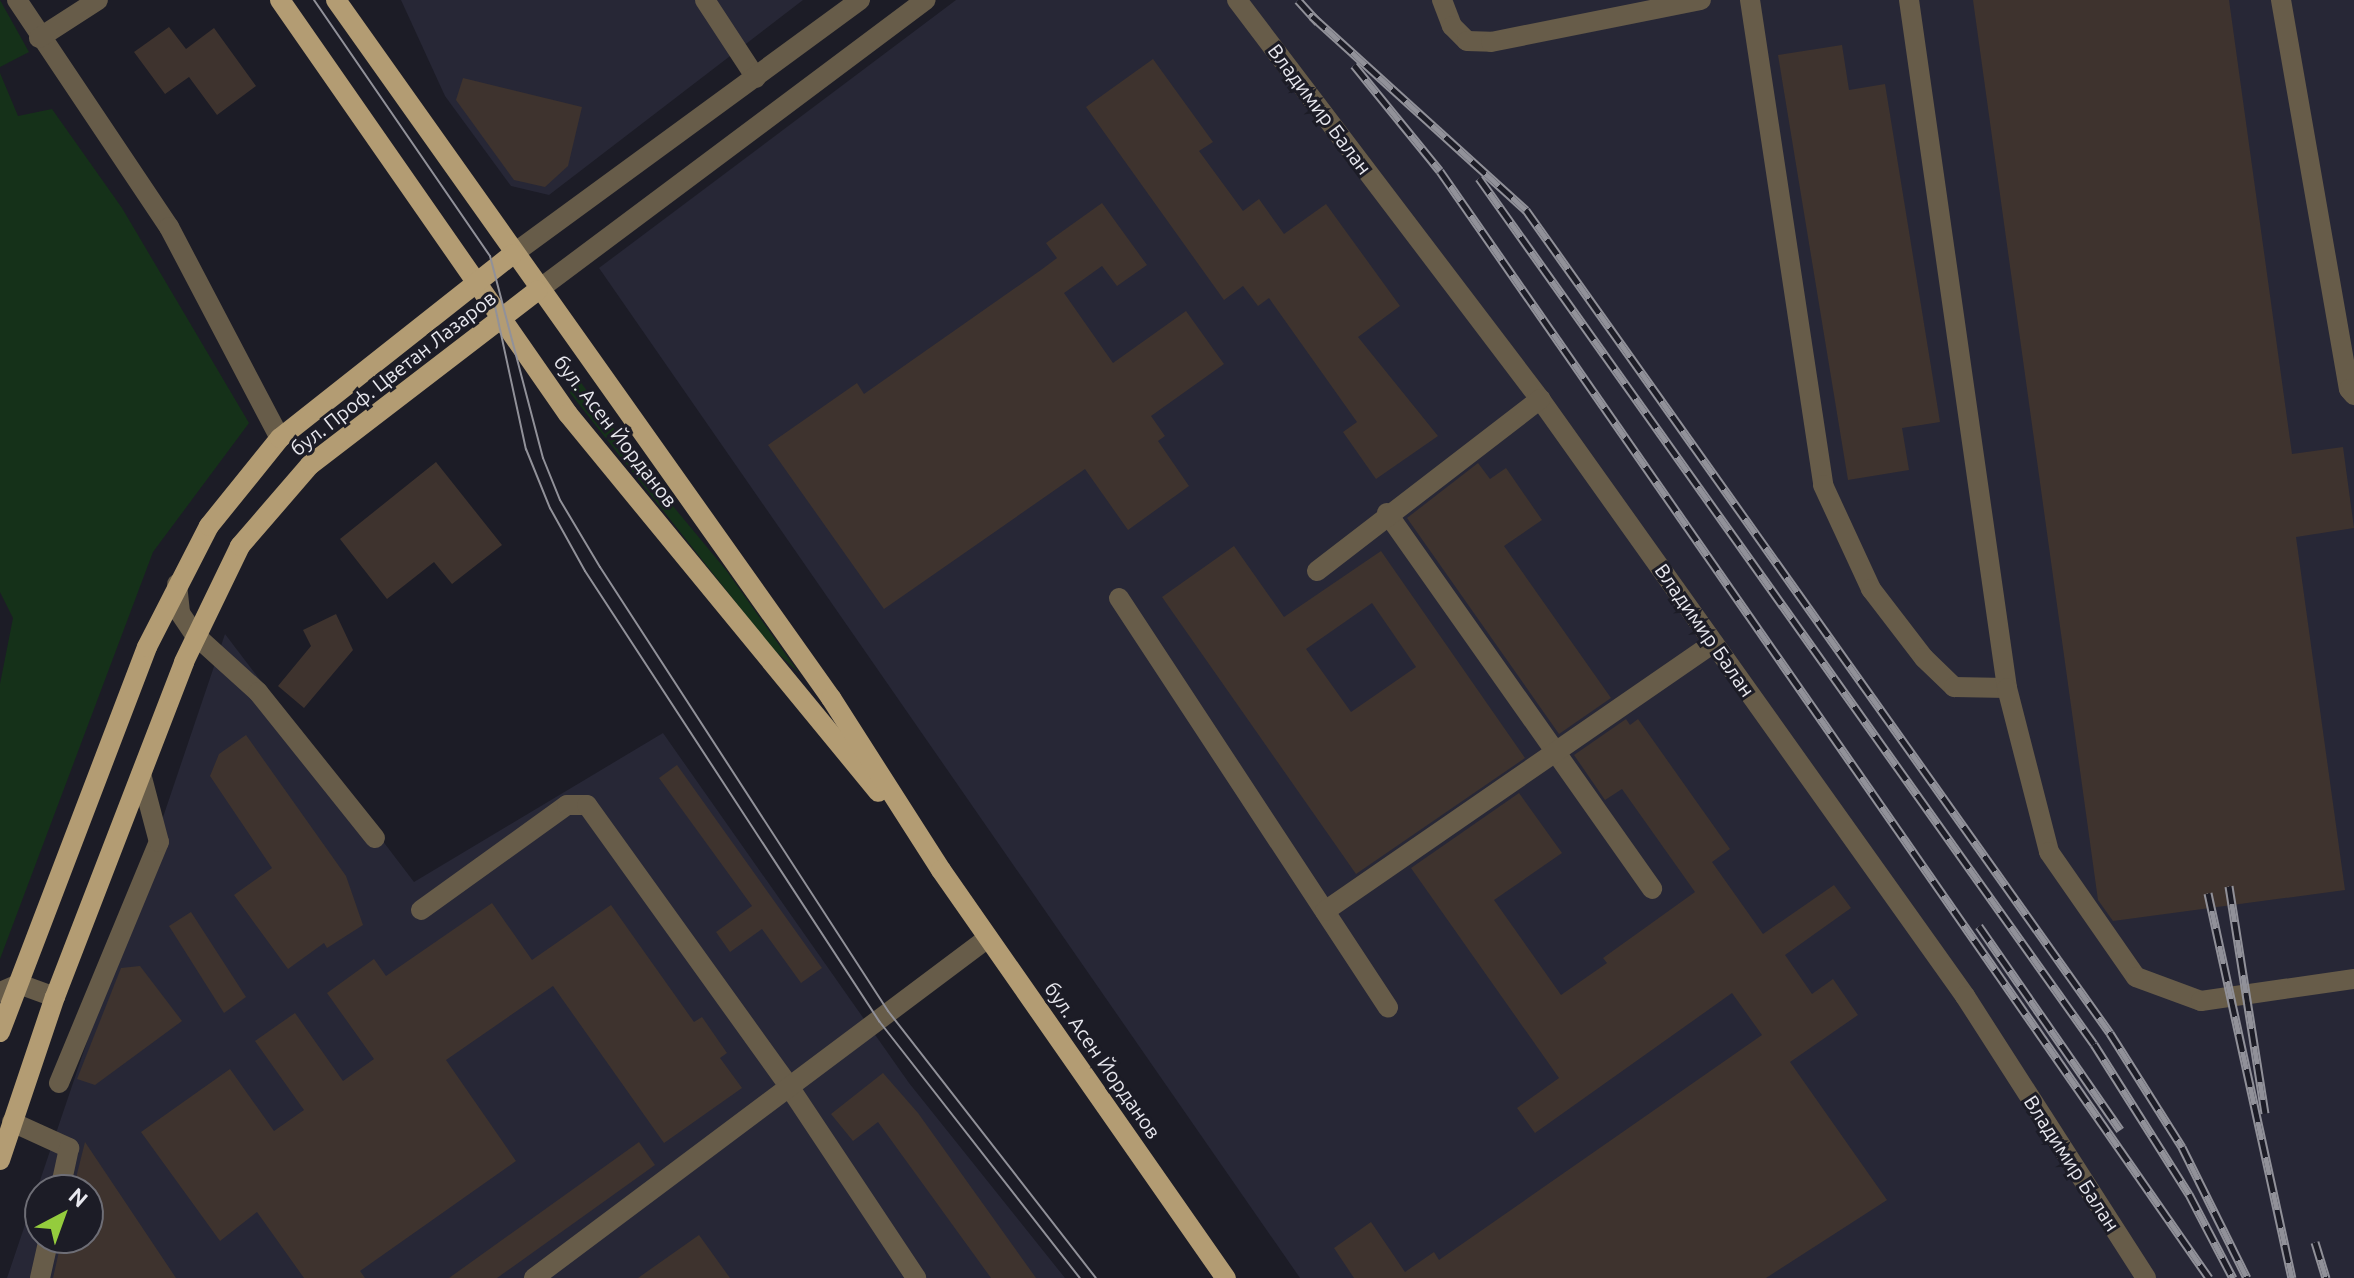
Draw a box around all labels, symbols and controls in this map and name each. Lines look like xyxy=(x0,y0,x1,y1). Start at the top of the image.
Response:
street label: Владимир Балан xyxy=(1263,39,1377,179)
street label: бул. Проф. Цветан Лазаров xyxy=(286,285,500,461)
street label: бул. Асен Йорданов xyxy=(549,350,683,512)
street label: Владимир Балан xyxy=(1650,559,1760,701)
street label: бул. Асен Йорданов xyxy=(1040,977,1166,1143)
street label: Владимир Балан xyxy=(2019,1091,2125,1235)
north arrow xyxy=(24,1174,104,1254)
text: N xyxy=(64,1182,93,1212)

